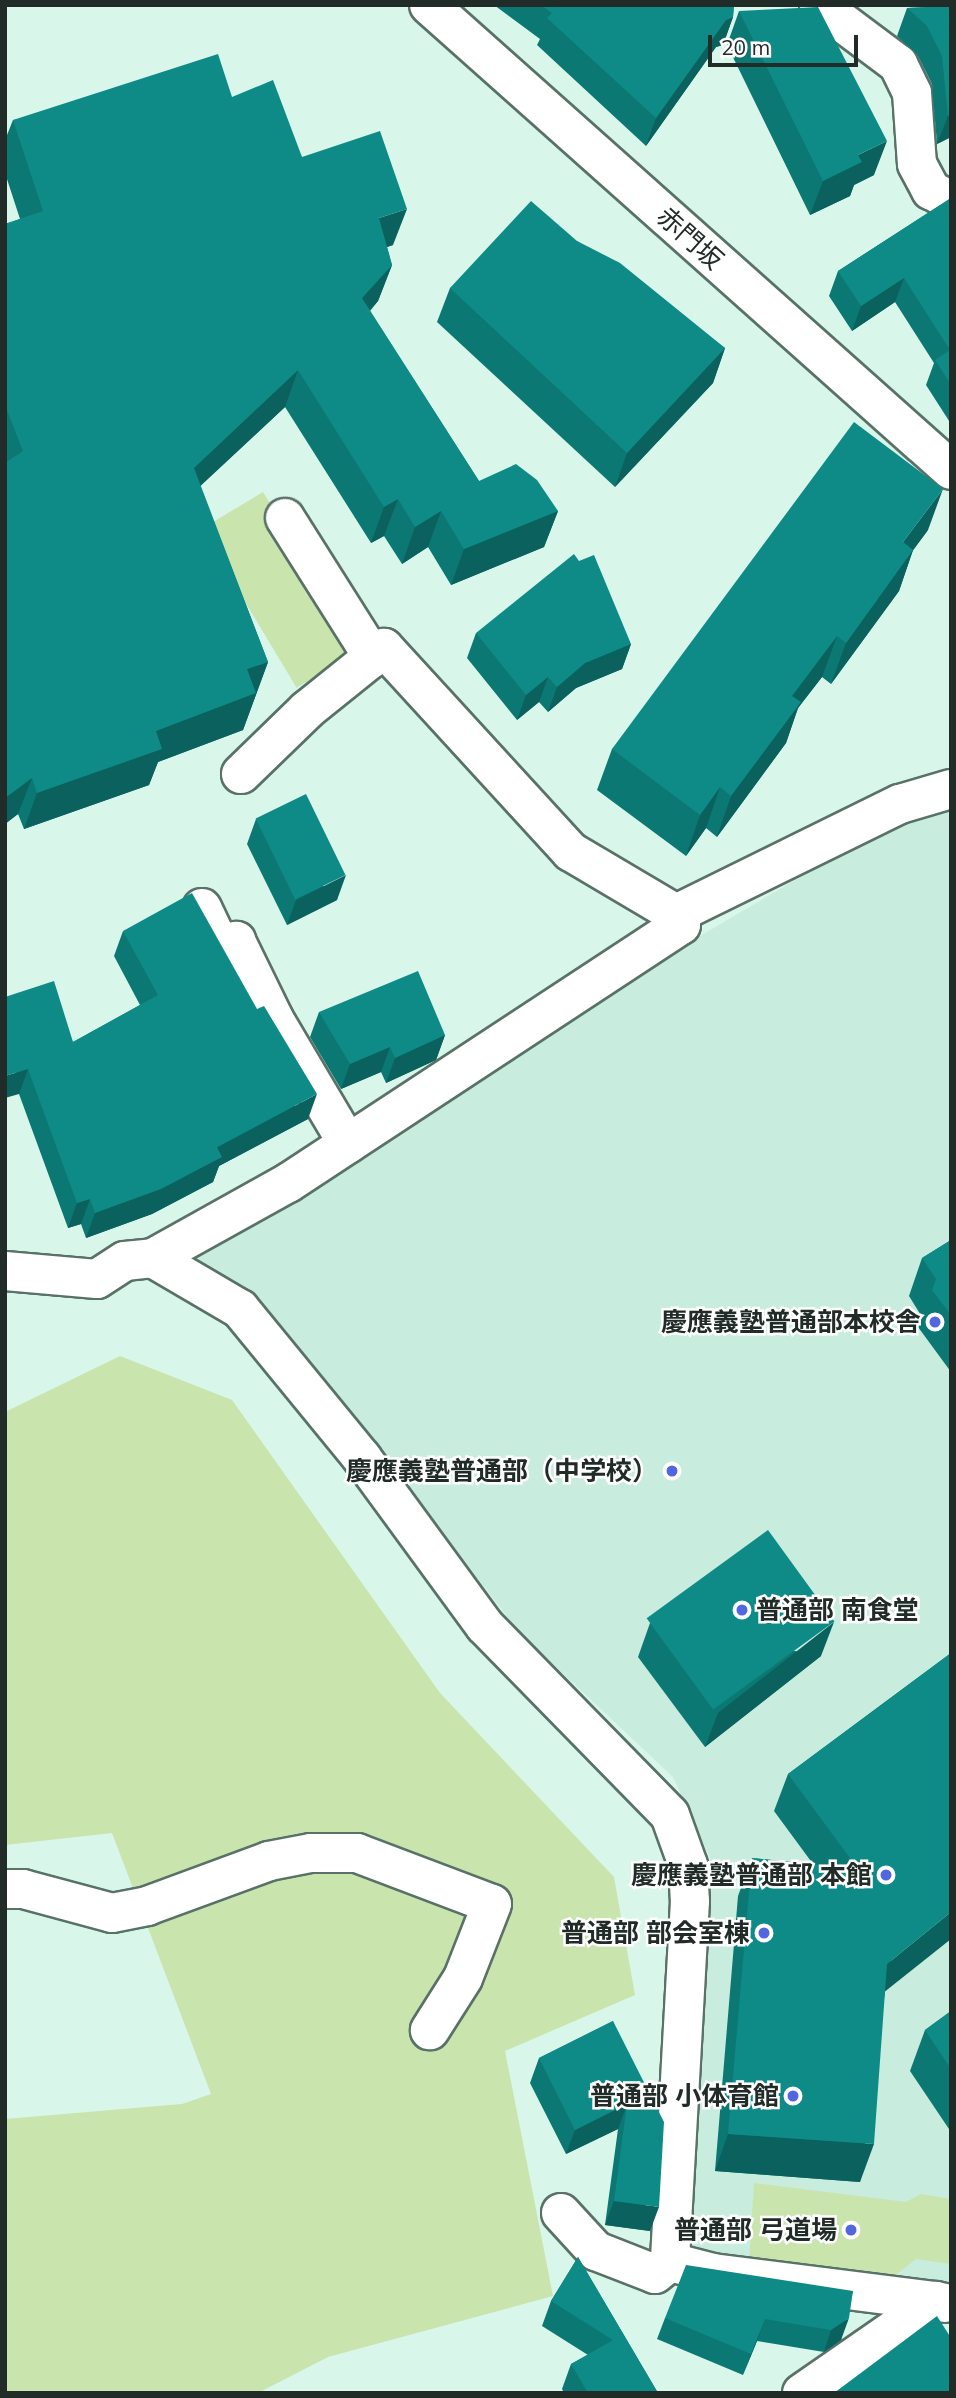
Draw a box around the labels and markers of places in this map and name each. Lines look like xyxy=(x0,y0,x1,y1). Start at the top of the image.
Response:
place label: 慶應義塾普通部本校舎 xyxy=(661,1306,921,1338)
marker: 慶應義塾普通部本校舎 xyxy=(927,1314,943,1330)
place label: 慶應義塾普通部（中学校） xyxy=(346,1455,658,1487)
marker: 慶應義塾普通部（中学校） xyxy=(664,1463,680,1479)
place label: 普通部 南食堂 xyxy=(756,1594,919,1626)
marker: 普通部 南食堂 xyxy=(734,1602,750,1618)
place label: 慶應義塾普通部 本館 xyxy=(631,1859,872,1891)
marker: 慶應義塾普通部 本館 xyxy=(878,1867,894,1883)
place label: 普通部 部会室棟 xyxy=(561,1917,750,1949)
marker: 普通部 部会室棟 xyxy=(756,1925,772,1941)
place label: 普通部 小体育館 xyxy=(590,2080,779,2112)
marker: 普通部 小体育館 xyxy=(785,2088,801,2104)
place label: 普通部 弓道場 xyxy=(674,2214,837,2246)
marker: 普通部 弓道場 xyxy=(843,2222,859,2238)

